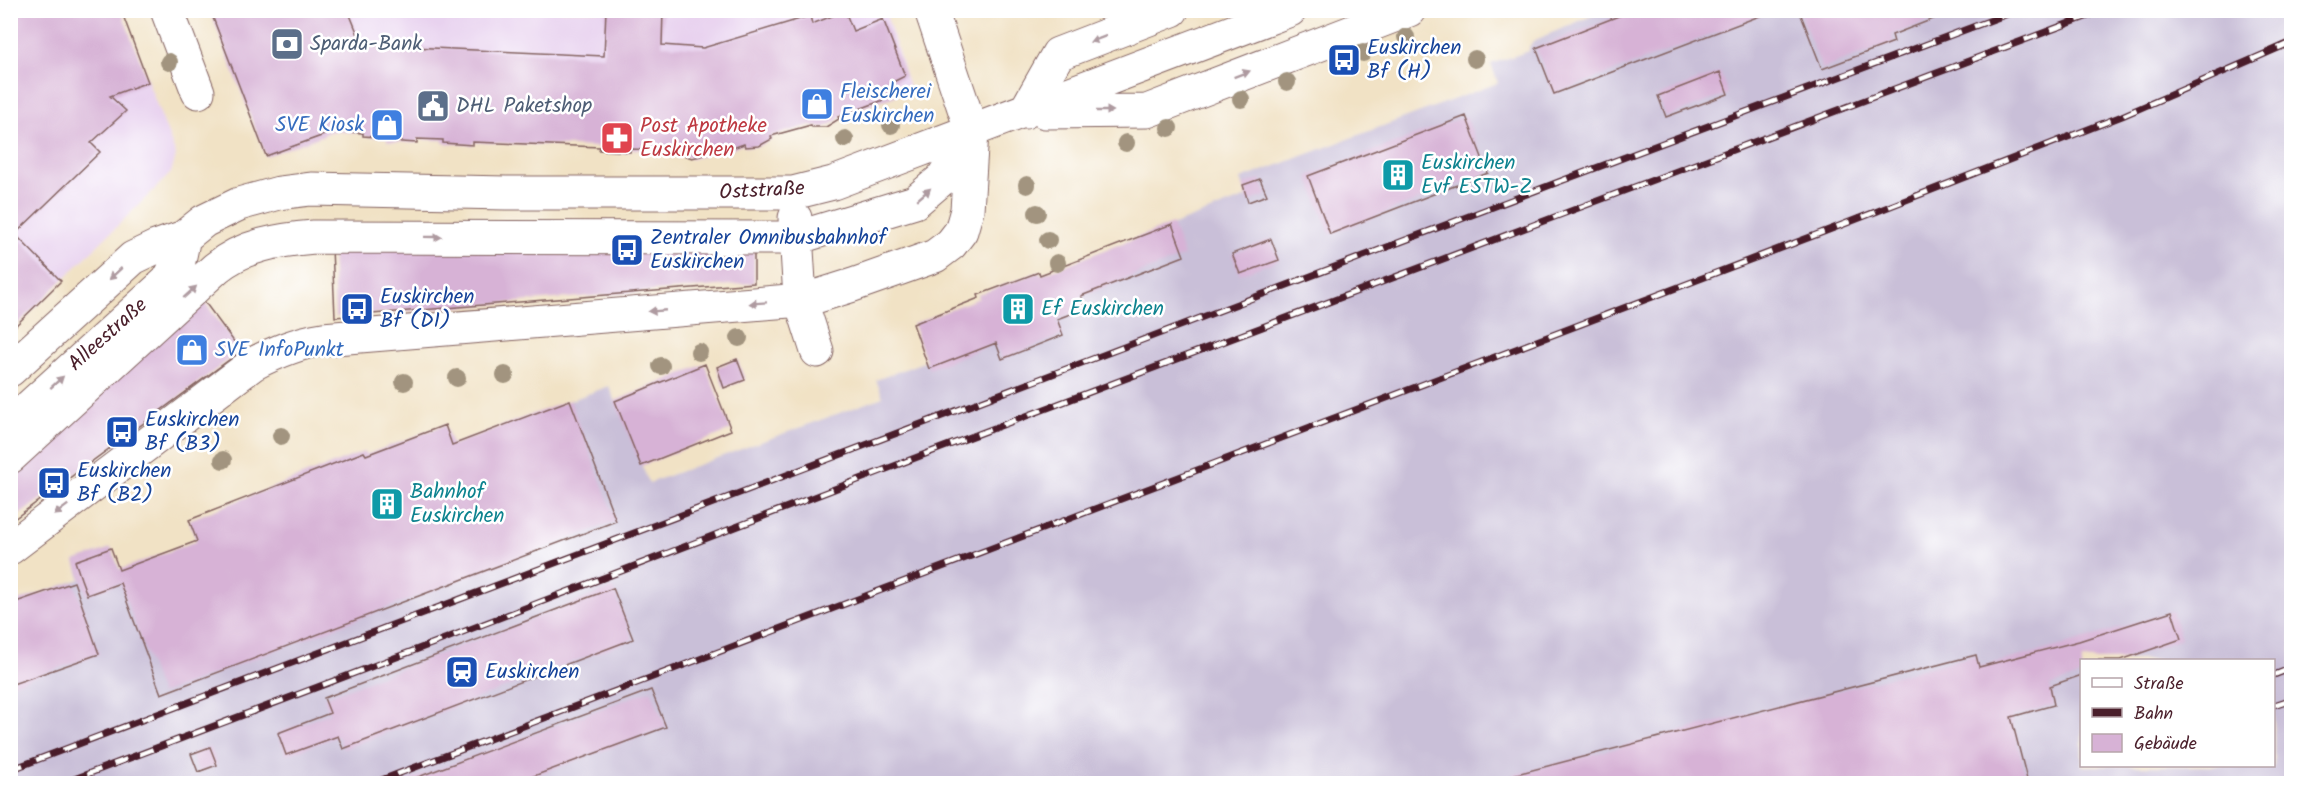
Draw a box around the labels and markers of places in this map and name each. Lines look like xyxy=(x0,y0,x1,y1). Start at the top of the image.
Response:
bank icon: Sparda-Bank xyxy=(269,26,305,62)
place label: Sparda-Bank xyxy=(310,28,422,61)
place label: Euskirchen Bf (H) xyxy=(1367,32,1461,89)
bus stop icon: Euskirchen Bf (H) xyxy=(1326,42,1362,78)
place label: Fleischerei Euskirchen xyxy=(840,76,934,133)
shop icon: Fleischerei Euskirchen xyxy=(799,86,835,122)
public building icon: DHL Paketshop xyxy=(415,88,451,124)
place label: DHL Paketshop xyxy=(456,90,592,123)
shop icon: SVE Kiosk xyxy=(369,107,405,143)
place label: SVE Kiosk xyxy=(275,109,364,142)
place label: Post Apotheke Euskirchen xyxy=(640,110,767,167)
pharmacy icon: Post Apotheke Euskirchen xyxy=(599,120,635,156)
place label: Euskirchen Evf ESTW-Z xyxy=(1421,147,1532,204)
building icon: Euskirchen Evf ESTW-Z xyxy=(1380,157,1416,193)
place label: Zentraler Omnibusbahnhof Euskirchen xyxy=(650,222,889,279)
bus stop icon: Zentraler Omnibusbahnhof Euskirchen xyxy=(609,232,645,268)
place label: Euskirchen Bf (D1) xyxy=(380,281,474,338)
bus stop icon: Euskirchen Bf (D1) xyxy=(339,291,375,327)
building icon: Ef Euskirchen xyxy=(1000,291,1036,327)
place label: Ef Euskirchen xyxy=(1041,293,1164,326)
shop icon: SVE InfoPunkt xyxy=(174,332,210,368)
place label: SVE InfoPunkt xyxy=(215,334,345,367)
place label: Euskirchen Bf (B3) xyxy=(145,404,239,461)
bus stop icon: Euskirchen Bf (B3) xyxy=(104,414,140,450)
place label: Euskirchen Bf (B2) xyxy=(77,455,171,512)
bus stop icon: Euskirchen Bf (B2) xyxy=(36,465,72,501)
place label: Bahnhof Euskirchen xyxy=(410,476,504,533)
building icon: Bahnhof Euskirchen xyxy=(369,486,405,522)
station icon: Euskirchen xyxy=(444,654,480,690)
place label: Euskirchen xyxy=(485,656,579,689)

